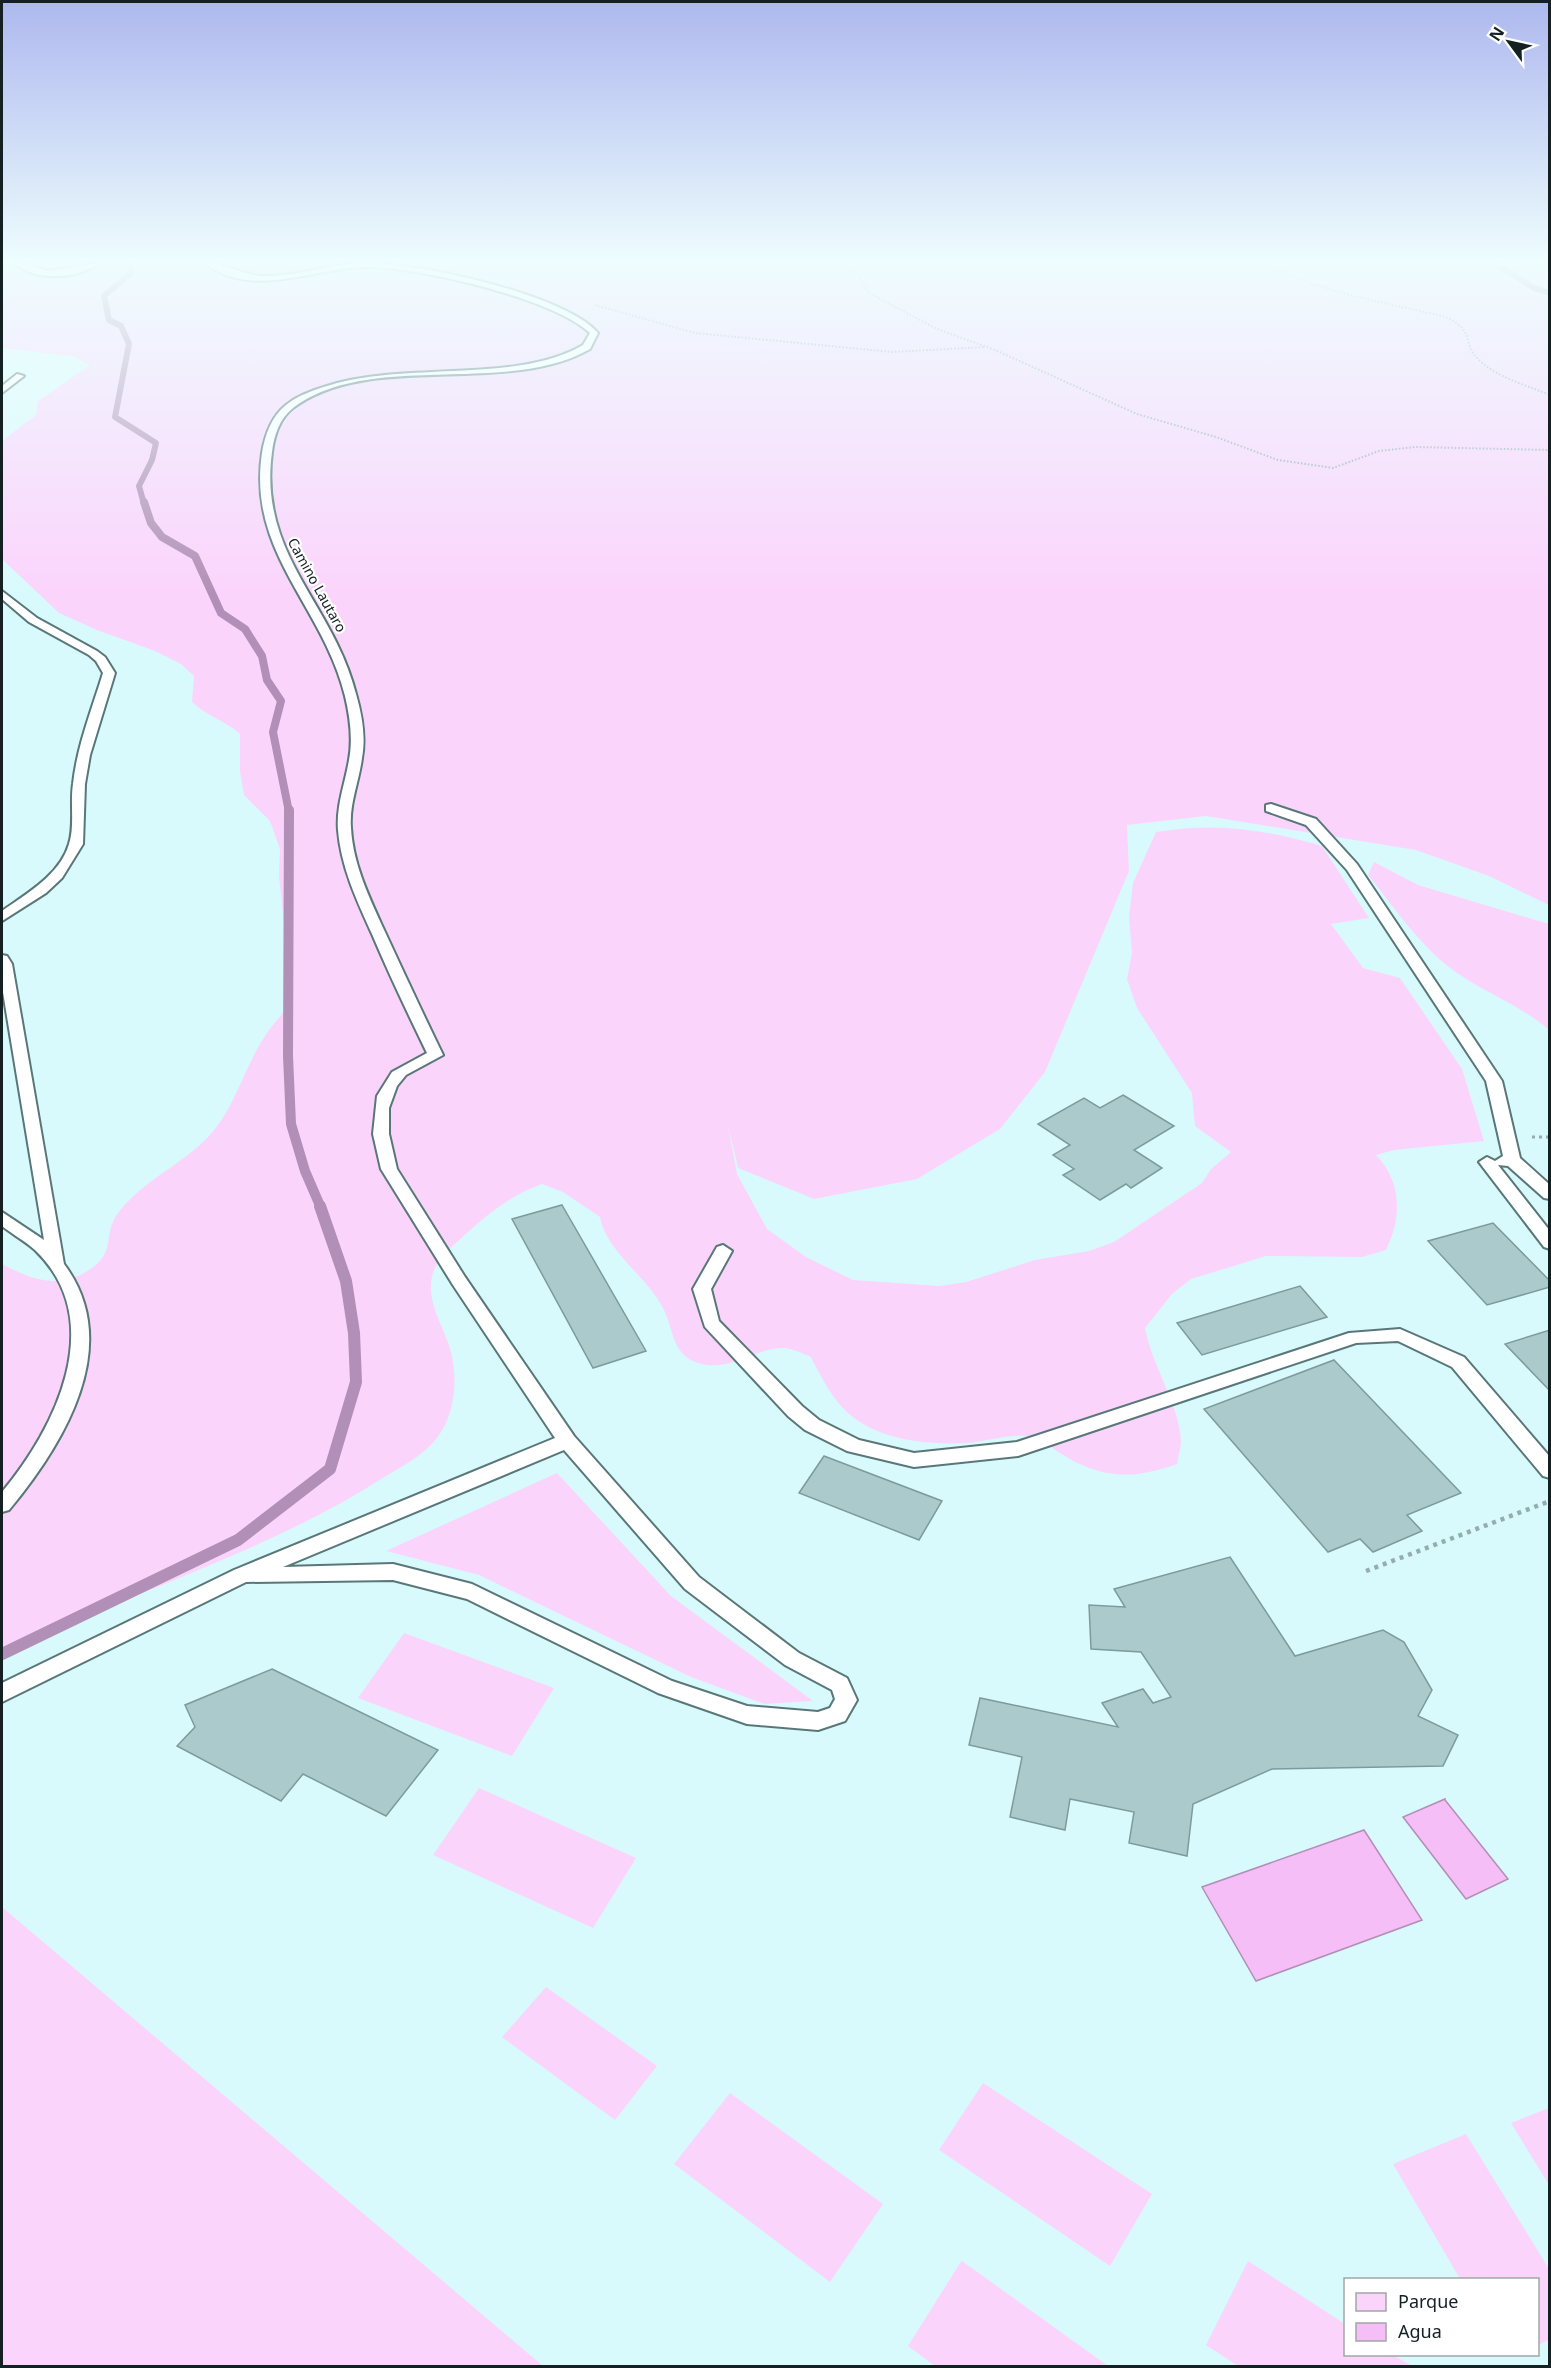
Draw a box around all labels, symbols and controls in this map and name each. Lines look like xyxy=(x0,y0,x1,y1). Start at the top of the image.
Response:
north arrow xyxy=(1479,12,1539,72)
text: N xyxy=(1484,22,1509,45)
street label: Camino Lautaro xyxy=(284,534,351,635)
legend xyxy=(1344,2278,1539,2356)
text: Parque xyxy=(1398,2289,1458,2313)
text: Agua xyxy=(1398,2319,1442,2343)

